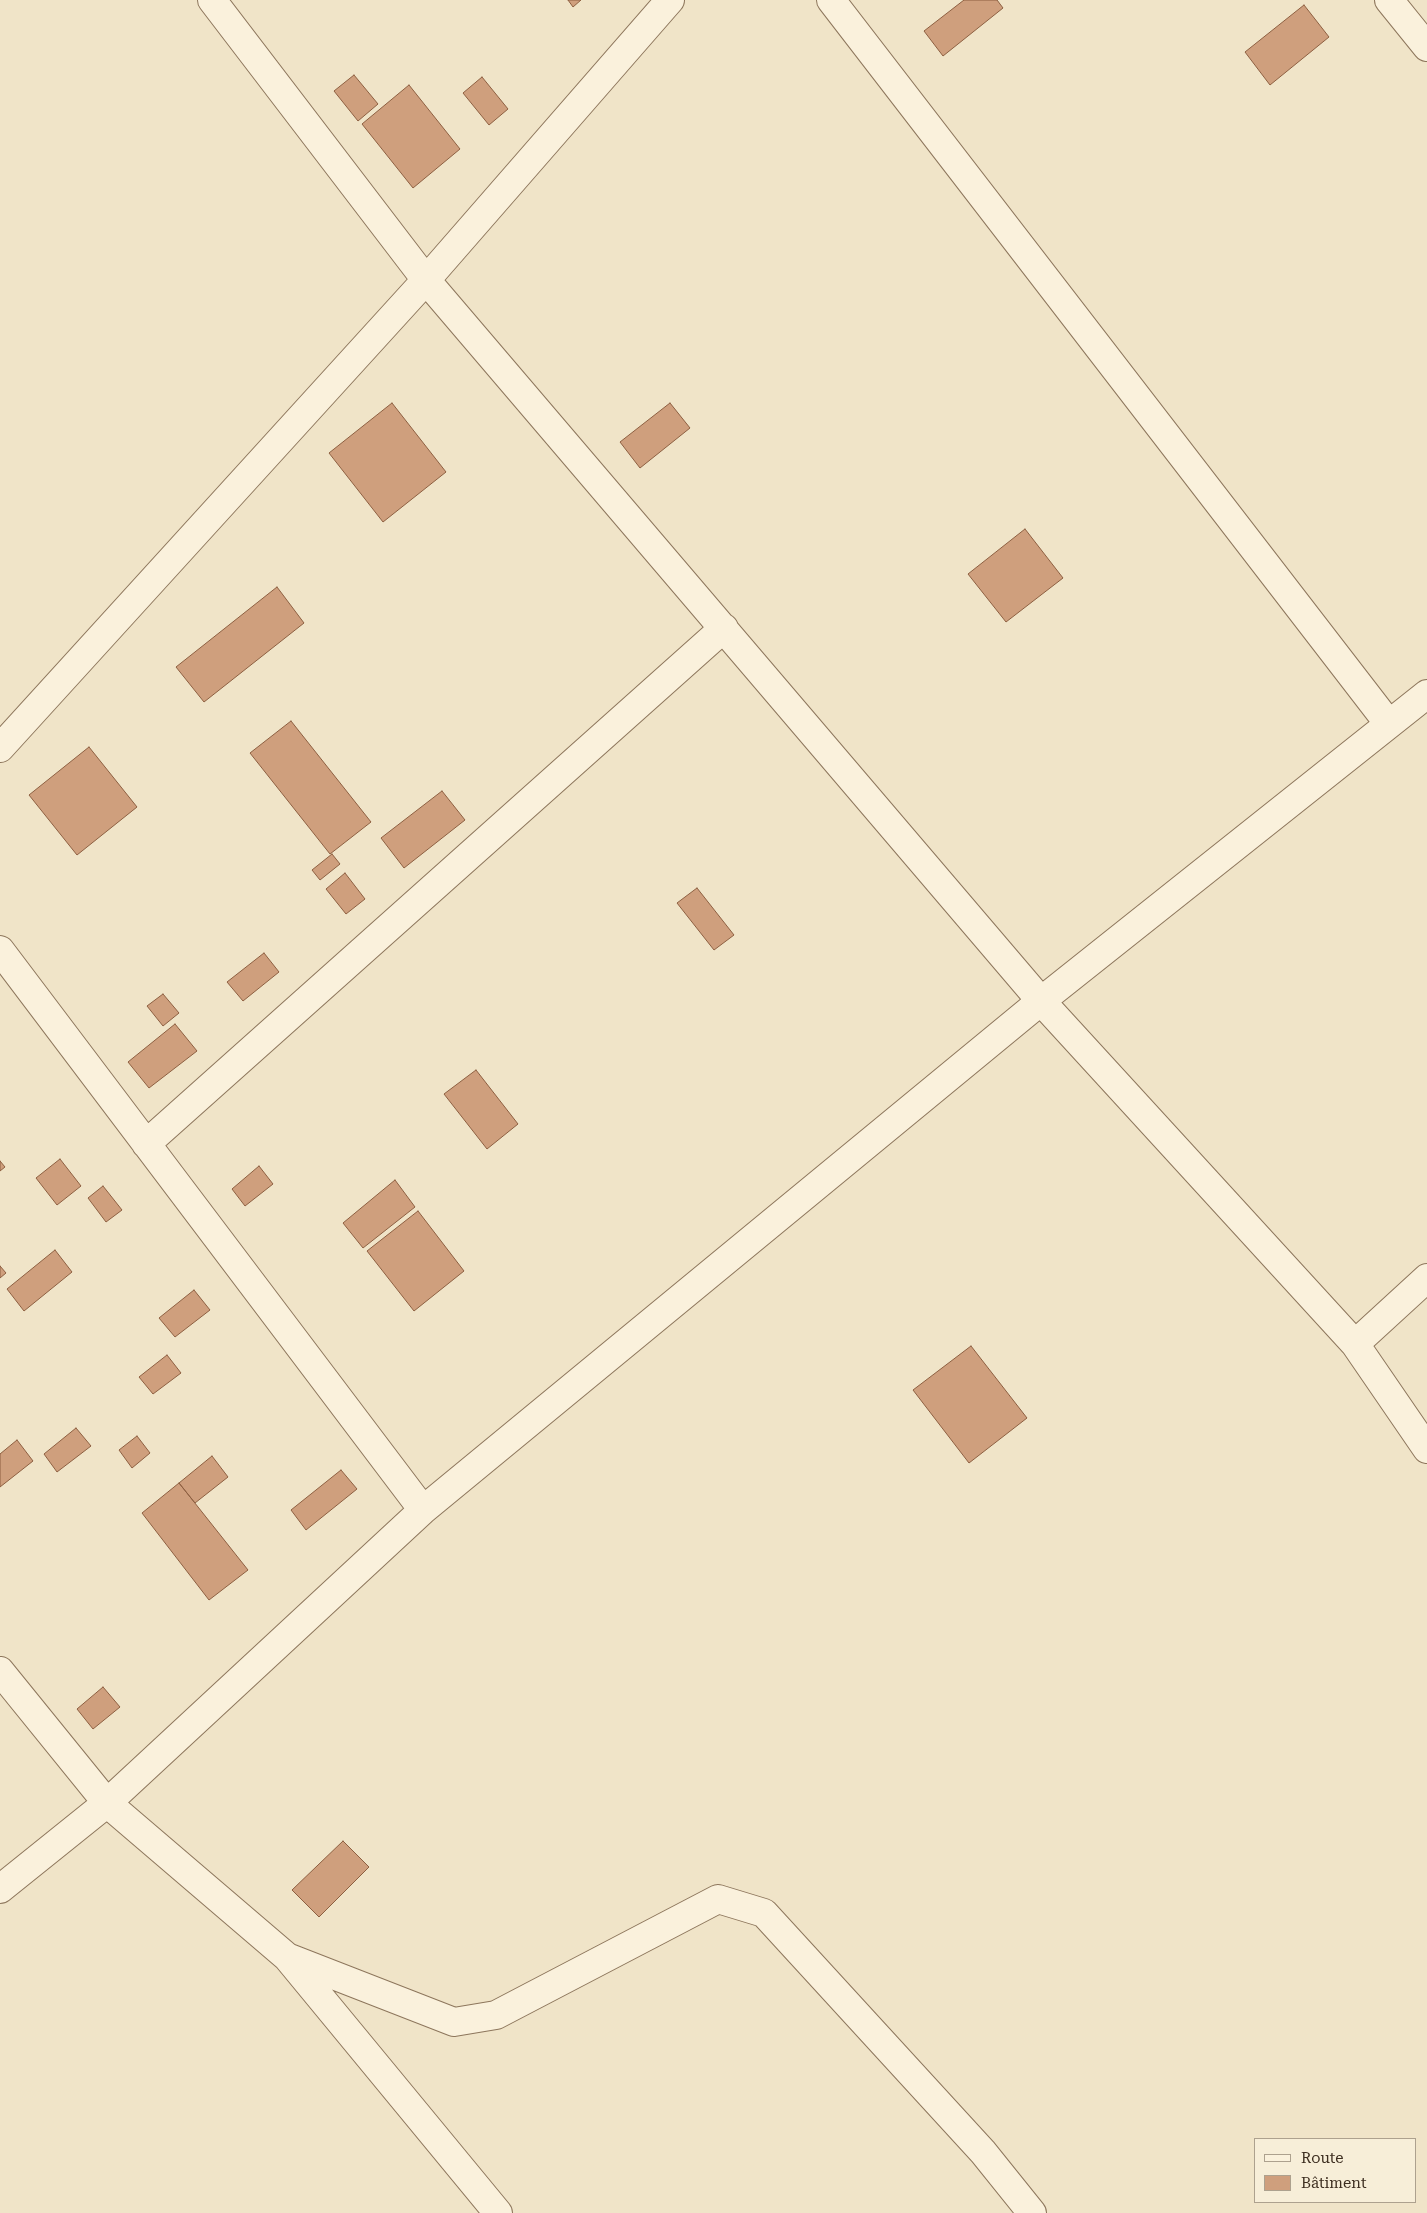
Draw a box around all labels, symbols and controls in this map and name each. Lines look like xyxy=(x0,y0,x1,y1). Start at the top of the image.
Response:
legend xyxy=(1254,2138,1417,2203)
text: Route xyxy=(1301,2149,1343,2167)
text: Bâtiment xyxy=(1301,2174,1367,2192)

